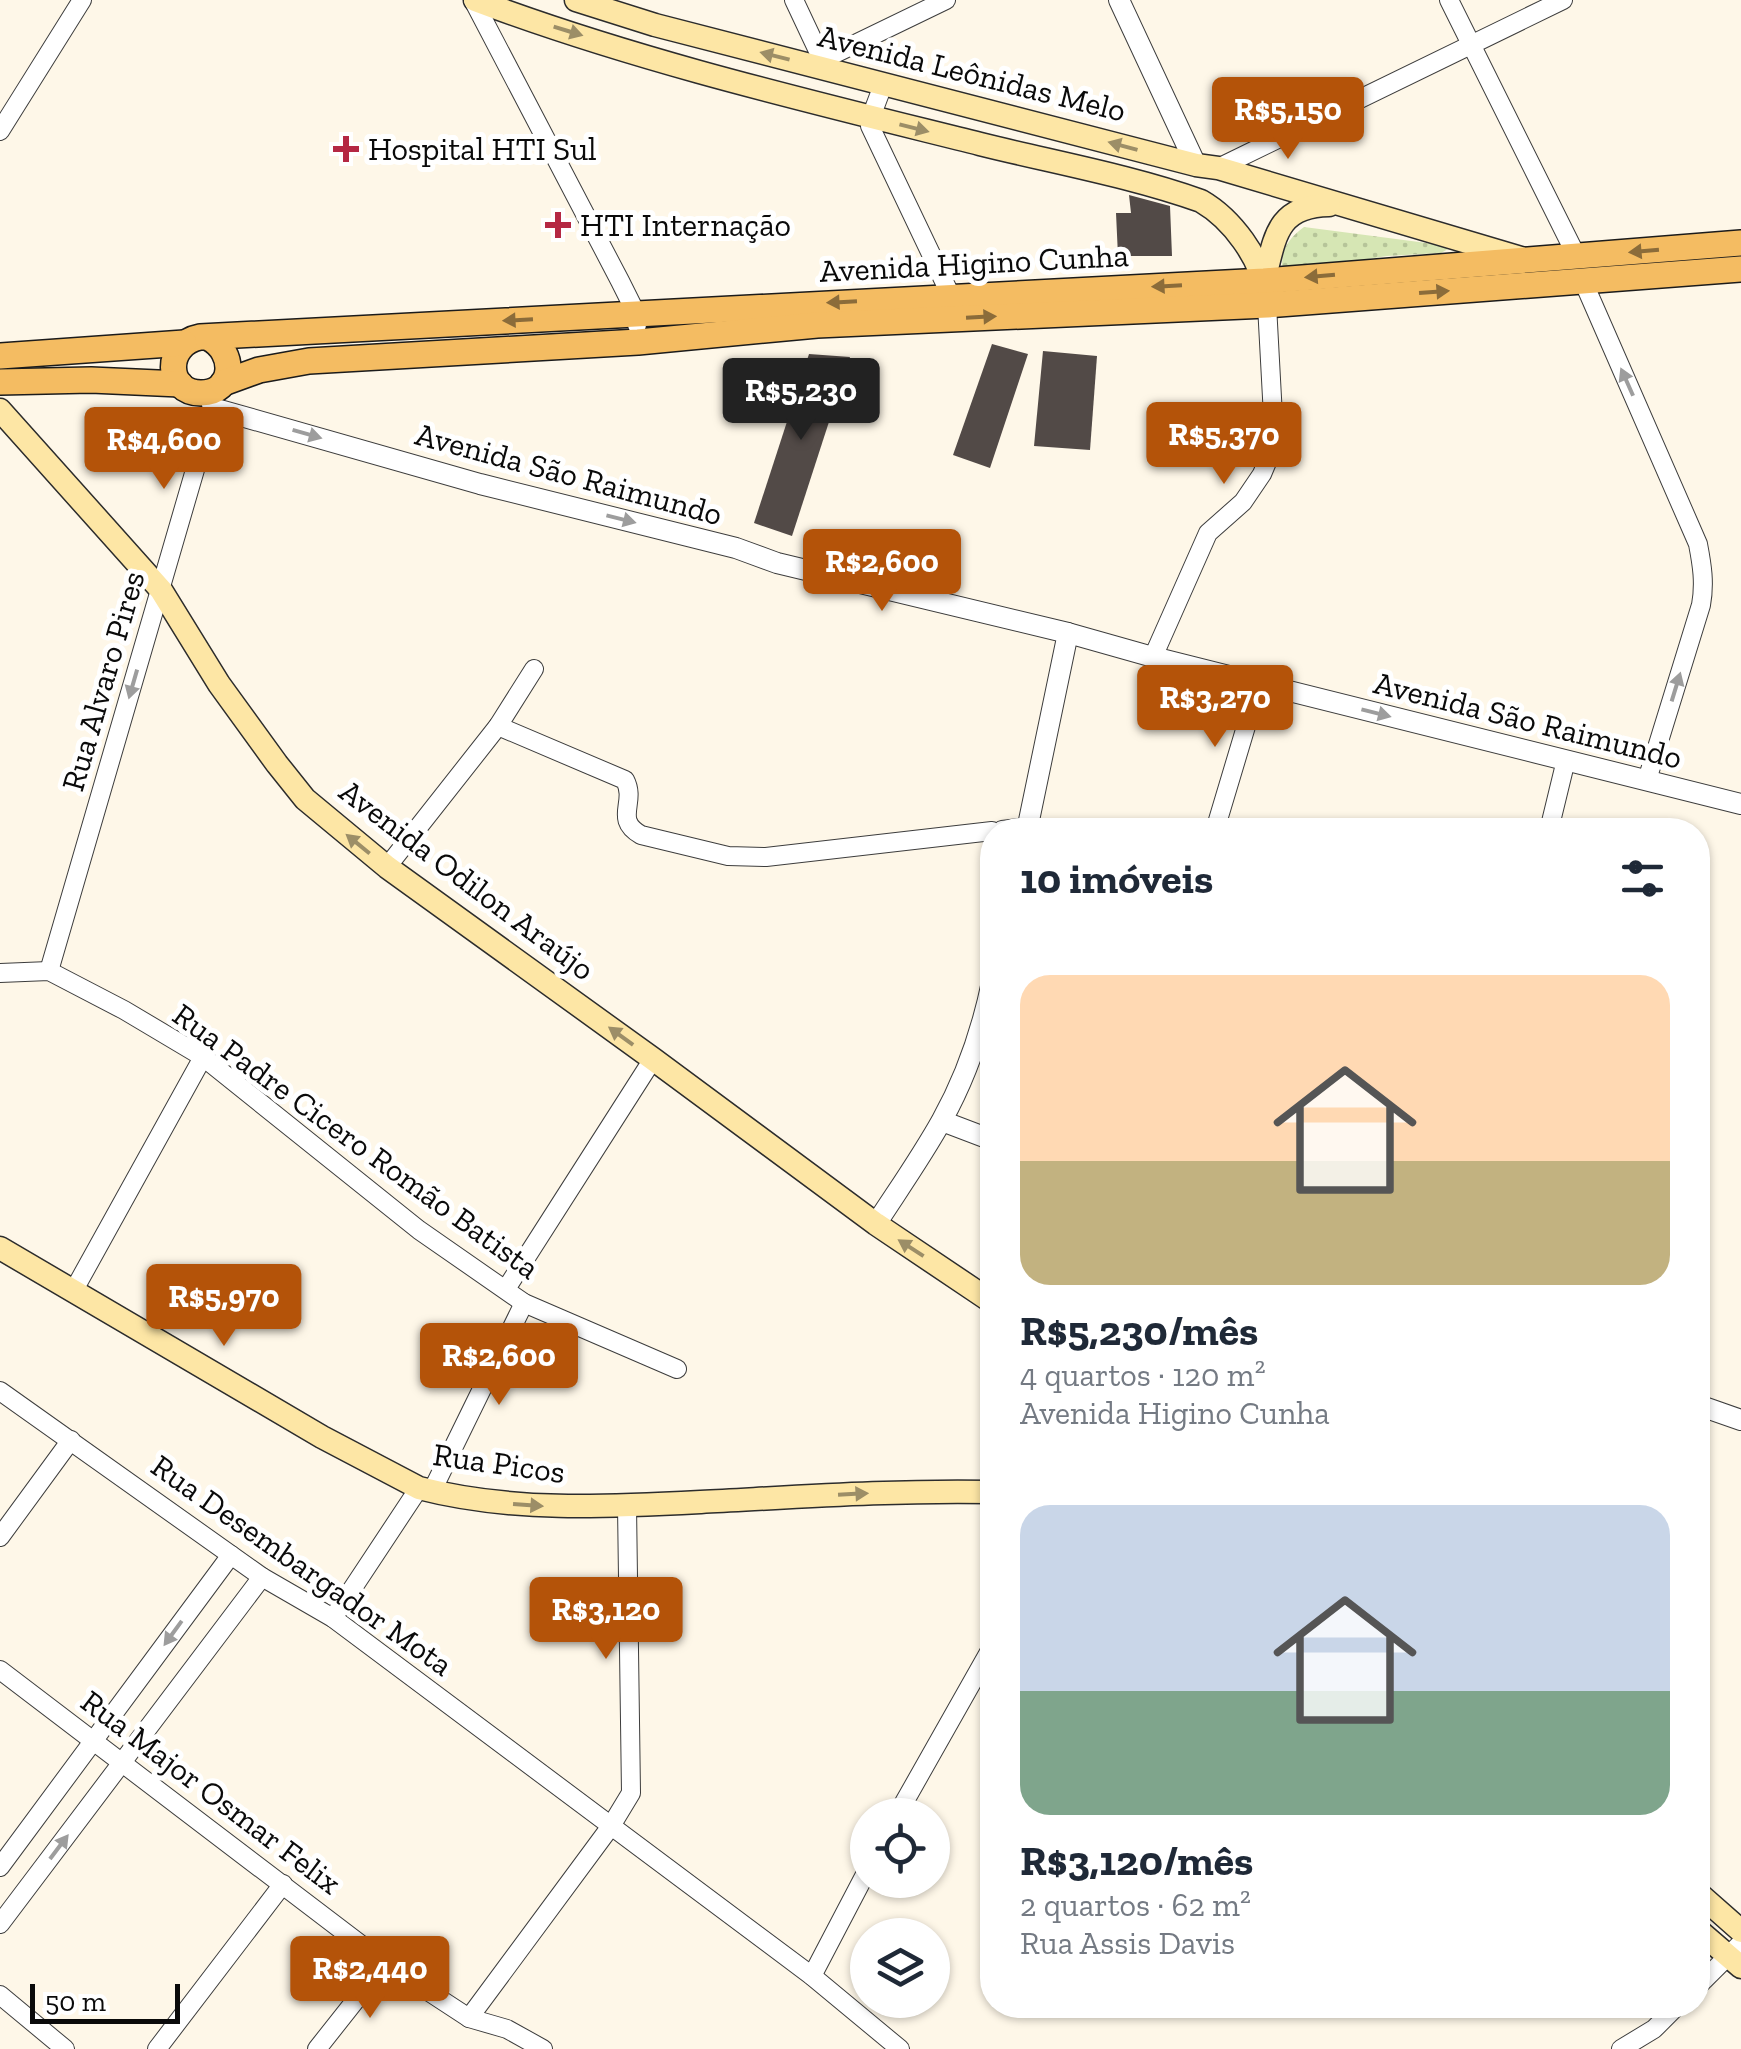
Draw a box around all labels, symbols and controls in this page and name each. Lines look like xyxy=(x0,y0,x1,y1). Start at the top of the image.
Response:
street label: Avenida Leônidas Melo xyxy=(814,16,1130,130)
one-way arrow xyxy=(553,24,583,39)
one-way arrow xyxy=(759,48,790,63)
pin: R$5,150 xyxy=(1196,77,1380,162)
text: R$5,150 xyxy=(1234,90,1342,128)
one-way arrow xyxy=(899,120,930,136)
place label: Hospital HTI Sul xyxy=(368,130,597,168)
marker: Hospital HTI Sul xyxy=(333,136,359,162)
one-way arrow xyxy=(1108,137,1139,153)
place label: HTI Internação xyxy=(580,206,791,244)
marker: HTI Internação xyxy=(545,212,571,238)
street label: Avenida Higino Cunha xyxy=(818,236,1130,290)
one-way arrow xyxy=(1627,244,1659,260)
one-way arrow xyxy=(1303,269,1335,285)
one-way arrow xyxy=(1150,278,1182,294)
one-way arrow xyxy=(1419,283,1451,299)
one-way arrow xyxy=(826,294,858,310)
one-way arrow xyxy=(965,309,997,325)
one-way arrow xyxy=(501,312,533,328)
pin: R$5,230 xyxy=(709,358,893,443)
one-way arrow xyxy=(1619,367,1635,397)
text: R$5,230 xyxy=(745,371,857,409)
pin: R$5,370 xyxy=(1132,402,1316,487)
pin: R$4,600 xyxy=(72,407,256,492)
street label: Avenida São Raimundo xyxy=(412,415,726,533)
text: R$5,370 xyxy=(1168,415,1280,453)
text: R$4,600 xyxy=(106,420,222,458)
one-way arrow xyxy=(292,427,323,443)
one-way arrow xyxy=(606,512,637,528)
pin: R$2,600 xyxy=(790,529,974,614)
text: R$2,600 xyxy=(825,542,939,580)
street label: Rua Alvaro Pires xyxy=(53,567,153,795)
street label: Avenida São Raimundo xyxy=(1370,663,1686,777)
pin: R$3,270 xyxy=(1123,665,1307,750)
one-way arrow xyxy=(125,669,140,700)
one-way arrow xyxy=(1669,671,1684,702)
text: R$3,270 xyxy=(1159,678,1271,716)
one-way arrow xyxy=(1361,705,1392,721)
street label: Avenida Odilon Araújo xyxy=(332,772,602,988)
one-way arrow xyxy=(346,834,371,855)
icon: filters xyxy=(1615,851,1670,906)
text: 10 imóveis xyxy=(1020,853,1213,904)
street label: Rua Padre Cicero Romão Batista xyxy=(165,995,547,1287)
one-way arrow xyxy=(607,1027,634,1046)
icon: home xyxy=(1255,1040,1435,1220)
one-way arrow xyxy=(898,1239,925,1258)
pin: R$5,970 xyxy=(132,1264,316,1349)
text: R$5,970 xyxy=(168,1277,280,1315)
text: R$5,230/mês xyxy=(1020,1305,1258,1356)
pin: R$2,600 xyxy=(407,1323,591,1408)
text: R$2,600 xyxy=(442,1336,556,1374)
text: 4 quartos · 120 m² xyxy=(1020,1356,1266,1394)
text: Avenida Higino Cunha xyxy=(1020,1394,1330,1432)
street label: Rua Picos xyxy=(431,1435,567,1491)
street label: Rua Desembargador Mota xyxy=(144,1446,460,1684)
one-way arrow xyxy=(837,1486,869,1502)
one-way arrow xyxy=(512,1497,544,1513)
icon: home xyxy=(1255,1570,1435,1750)
pin: R$3,120 xyxy=(514,1577,698,1662)
text: R$3,120 xyxy=(552,1590,660,1628)
one-way arrow xyxy=(163,1620,183,1646)
street label: Rua Major Osmar Felix xyxy=(74,1682,348,1902)
map controls xyxy=(850,1798,950,2018)
button: locate xyxy=(850,1798,950,1898)
one-way arrow xyxy=(48,1834,68,1860)
text: R$3,120/mês xyxy=(1020,1835,1253,1886)
text: 2 quartos · 62 m² xyxy=(1020,1886,1251,1924)
button: layers xyxy=(850,1918,950,2018)
text: Rua Assis Davis xyxy=(1020,1924,1235,1962)
pin: R$2,440 xyxy=(278,1936,462,2021)
text: R$2,440 xyxy=(312,1949,428,1987)
scale bar xyxy=(30,1979,180,2024)
text: 50 m xyxy=(45,1985,106,2018)

